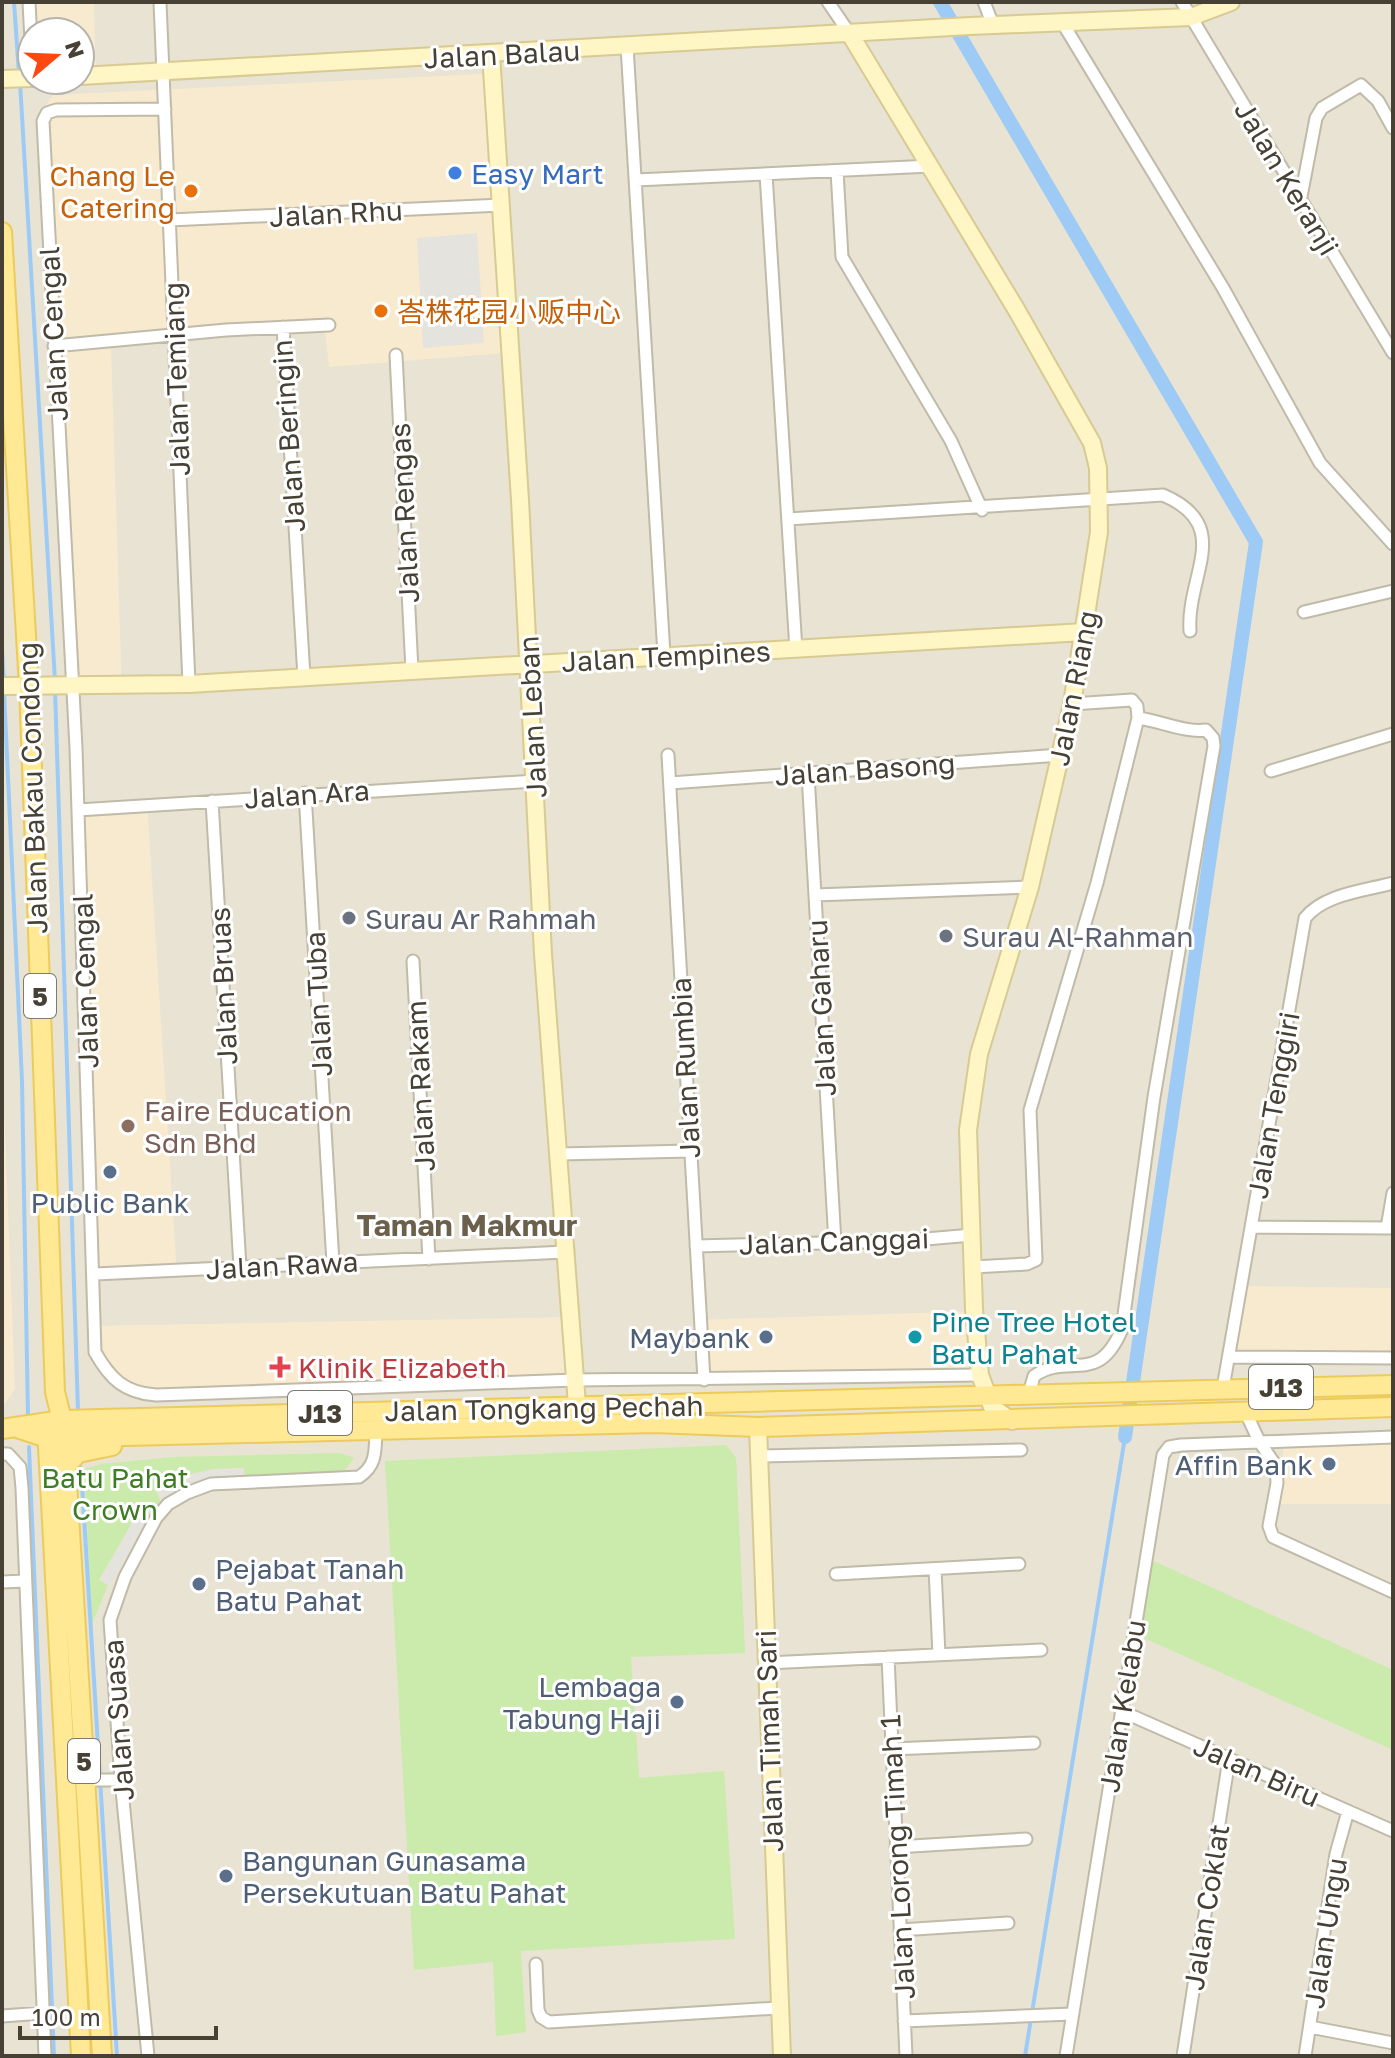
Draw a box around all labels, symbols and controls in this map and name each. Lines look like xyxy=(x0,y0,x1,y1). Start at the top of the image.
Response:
north arrow xyxy=(16,16,96,96)
street label: Jalan Balau xyxy=(423,33,581,75)
text: N xyxy=(60,37,91,62)
street label: Jalan Keranji xyxy=(1228,95,1346,261)
place label: Easy Mart xyxy=(471,157,604,190)
place label: Chang Le Catering xyxy=(50,159,175,224)
marker: Easy Mart xyxy=(446,164,464,182)
marker: Chang Le Catering xyxy=(182,182,200,200)
street label: Jalan Rhu xyxy=(268,193,404,233)
street label: Jalan Cengal xyxy=(32,246,74,422)
street label: Jalan Temiang xyxy=(156,281,196,477)
place label: 峇株花园小贩中心 xyxy=(397,295,621,328)
marker: 峇株花园小贩中心 xyxy=(372,302,390,320)
street label: Jalan Beringin xyxy=(265,339,311,533)
street label: Jalan Rengas xyxy=(383,422,425,604)
street label: Jalan Riang xyxy=(1042,608,1104,768)
street label: Jalan Tempines xyxy=(561,634,771,678)
street label: Jalan Leban xyxy=(511,635,553,799)
street label: Jalan Bakau Condong xyxy=(10,642,54,934)
street label: Jalan Basong xyxy=(774,746,956,792)
street label: Jalan Ara xyxy=(243,773,371,815)
street label: Jalan Cengal xyxy=(65,893,105,1069)
place label: Surau Ar Rahmah xyxy=(365,902,597,935)
street label: Jalan Bruas xyxy=(202,906,244,1066)
marker: Surau Ar Rahmah xyxy=(340,909,358,927)
street label: Jalan Gaharu xyxy=(800,919,842,1097)
place label: Surau Al-Rahman xyxy=(962,920,1194,953)
marker: Surau Al-Rahman xyxy=(937,927,955,945)
street label: Jalan Tuba xyxy=(298,931,338,1077)
road number: 5 xyxy=(24,974,56,1018)
street label: Jalan Rumbia xyxy=(664,977,706,1159)
street label: Jalan Rakam xyxy=(399,1000,441,1172)
street label: Jalan Tenggiri xyxy=(1240,1009,1306,1201)
place label: Faire Education Sdn Bhd xyxy=(144,1094,352,1159)
marker: Faire Education Sdn Bhd xyxy=(119,1117,137,1135)
marker: Public Bank xyxy=(101,1163,119,1181)
place label: Public Bank xyxy=(31,1186,190,1219)
district label: Taman Makmur xyxy=(356,1207,578,1243)
street label: Jalan Canggai xyxy=(738,1221,930,1261)
street label: Jalan Rawa xyxy=(205,1245,359,1285)
place label: Pine Tree Hotel Batu Pahat xyxy=(931,1305,1137,1370)
place label: Maybank xyxy=(629,1321,750,1354)
marker: Maybank xyxy=(757,1328,775,1346)
marker: Pine Tree Hotel Batu Pahat xyxy=(906,1328,924,1346)
place label: Klinik Elizabeth xyxy=(298,1351,507,1384)
marker: Klinik Elizabeth xyxy=(269,1356,291,1378)
road number: J13 xyxy=(1249,1365,1313,1409)
street label: Jalan Tongkang Pechah xyxy=(384,1389,704,1427)
road number: J13 xyxy=(288,1391,352,1435)
place label: Affin Bank xyxy=(1175,1448,1313,1481)
marker: Affin Bank xyxy=(1320,1455,1338,1473)
park label: Batu Pahat Crown xyxy=(41,1461,189,1526)
place label: Pejabat Tanah Batu Pahat xyxy=(215,1552,405,1617)
marker: Pejabat Tanah Batu Pahat xyxy=(190,1575,208,1593)
street label: Jalan Kelabu xyxy=(1092,1617,1152,1795)
street label: Jalan Timah Sari xyxy=(749,1629,789,1853)
street label: Jalan Suasa xyxy=(96,1638,140,1802)
place label: Lembaga Tabung Haji xyxy=(503,1670,661,1735)
marker: Lembaga Tabung Haji xyxy=(668,1693,686,1711)
street label: Jalan Lorong Timah 1 xyxy=(873,1714,921,2000)
street label: Jalan Biru xyxy=(1189,1729,1325,1813)
road number: 5 xyxy=(68,1739,100,1783)
street label: Jalan Coklat xyxy=(1177,1822,1235,1992)
place label: Bangunan Gunasama Persekutuan Batu Pahat xyxy=(242,1844,567,1909)
street label: Jalan Ungu xyxy=(1297,1855,1353,2011)
marker: Bangunan Gunasama Persekutuan Batu Pahat xyxy=(217,1867,235,1885)
scale bar xyxy=(20,1990,216,2040)
text: 100 m xyxy=(32,2002,101,2031)

